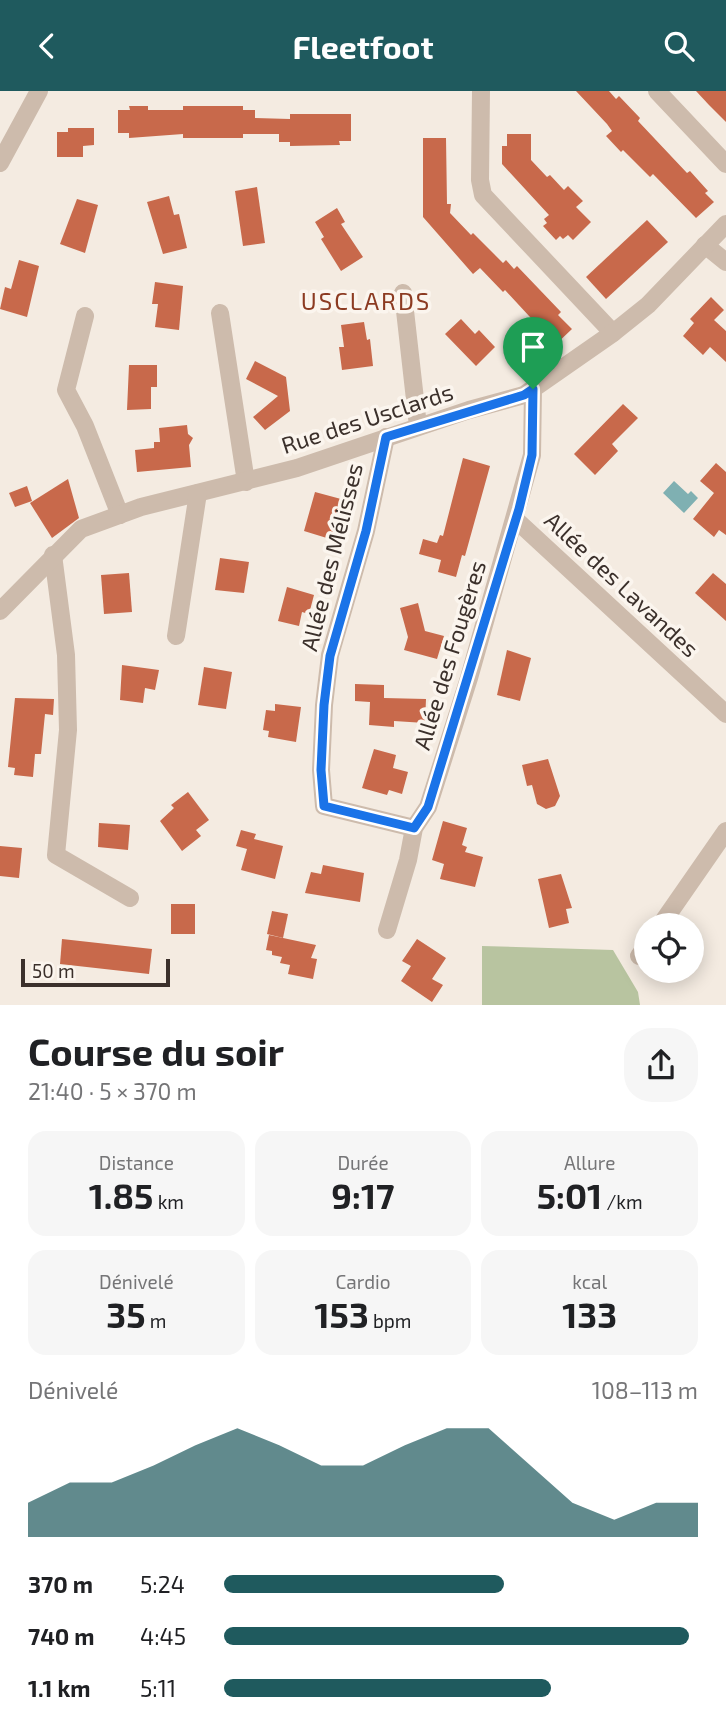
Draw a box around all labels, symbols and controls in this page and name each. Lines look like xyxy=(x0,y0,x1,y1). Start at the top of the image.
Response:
icon: back xyxy=(28,27,66,65)
text: Fleetfoot xyxy=(292,27,434,65)
icon: search xyxy=(660,27,698,65)
district label: USCLARDS xyxy=(301,286,431,315)
pin xyxy=(503,317,563,389)
icon: arrive xyxy=(514,328,552,366)
street label: Rue des Usclards xyxy=(278,377,456,459)
street label: Allée des Mélisses xyxy=(294,460,368,654)
street label: Allée des Lavandes xyxy=(539,506,705,662)
street label: Allée des Fougères xyxy=(407,557,491,753)
map controls xyxy=(634,913,704,983)
button: locate xyxy=(634,913,704,983)
scale bar xyxy=(21,957,170,988)
text: 50 m xyxy=(32,959,75,982)
text: Course du soir xyxy=(28,1028,284,1074)
button: share xyxy=(624,1028,698,1102)
text: 21:40 · 5 × 370 m xyxy=(28,1077,197,1105)
text: Distance xyxy=(99,1151,174,1174)
text: Durée xyxy=(337,1151,389,1174)
text: Allure xyxy=(564,1151,615,1174)
text: 1.85 xyxy=(89,1174,153,1216)
text: 9:17 xyxy=(331,1174,395,1216)
text: 5:01 xyxy=(537,1174,602,1216)
text: km xyxy=(153,1190,184,1213)
text: /km xyxy=(602,1190,643,1213)
text: Dénivelé xyxy=(99,1270,174,1293)
text: Cardio xyxy=(335,1270,391,1293)
text: kcal xyxy=(572,1270,607,1293)
text: 35 xyxy=(106,1293,145,1335)
text: 153 xyxy=(314,1293,369,1335)
text: 133 xyxy=(562,1293,617,1335)
text: m xyxy=(145,1309,166,1332)
text: bpm xyxy=(369,1309,412,1332)
text: Dénivelé xyxy=(28,1376,118,1404)
text: 108–113 m xyxy=(592,1376,698,1404)
text: 370 m xyxy=(28,1570,93,1598)
text: 5:24 xyxy=(140,1570,185,1598)
text: 740 m xyxy=(28,1622,95,1650)
text: 4:45 xyxy=(140,1622,186,1650)
text: 1.1 km xyxy=(28,1674,91,1702)
text: 5:11 xyxy=(140,1674,176,1702)

